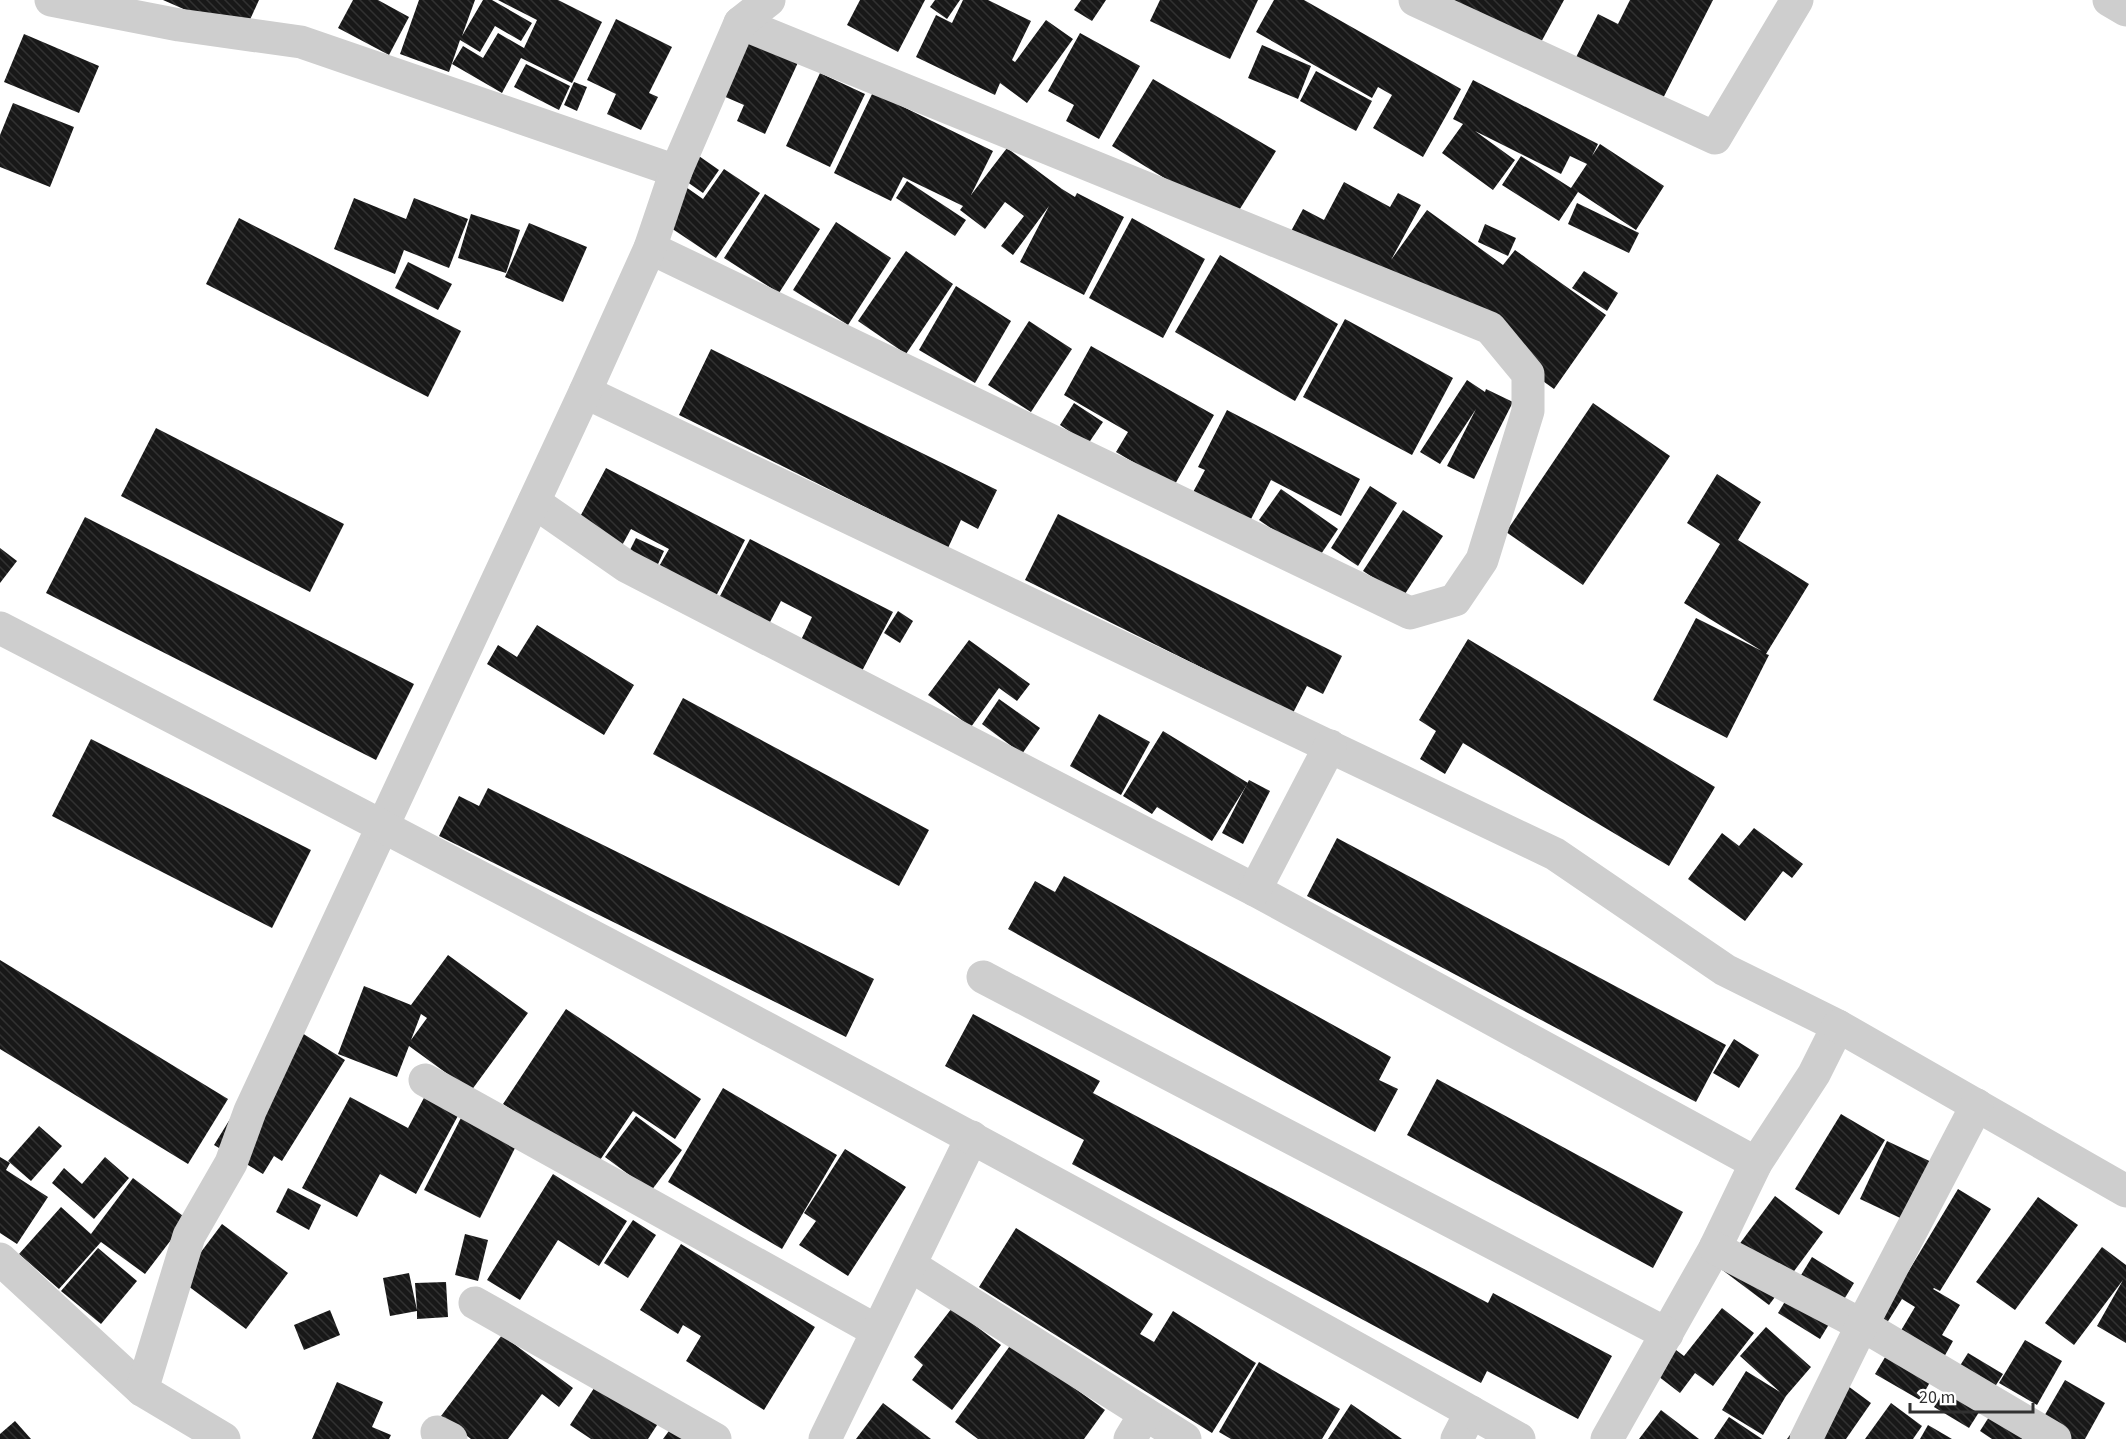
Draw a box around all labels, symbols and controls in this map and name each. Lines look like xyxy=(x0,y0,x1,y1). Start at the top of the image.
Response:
scale bar xyxy=(1910,1376,2033,1414)
text: 20 m xyxy=(1919,1385,1955,1410)

